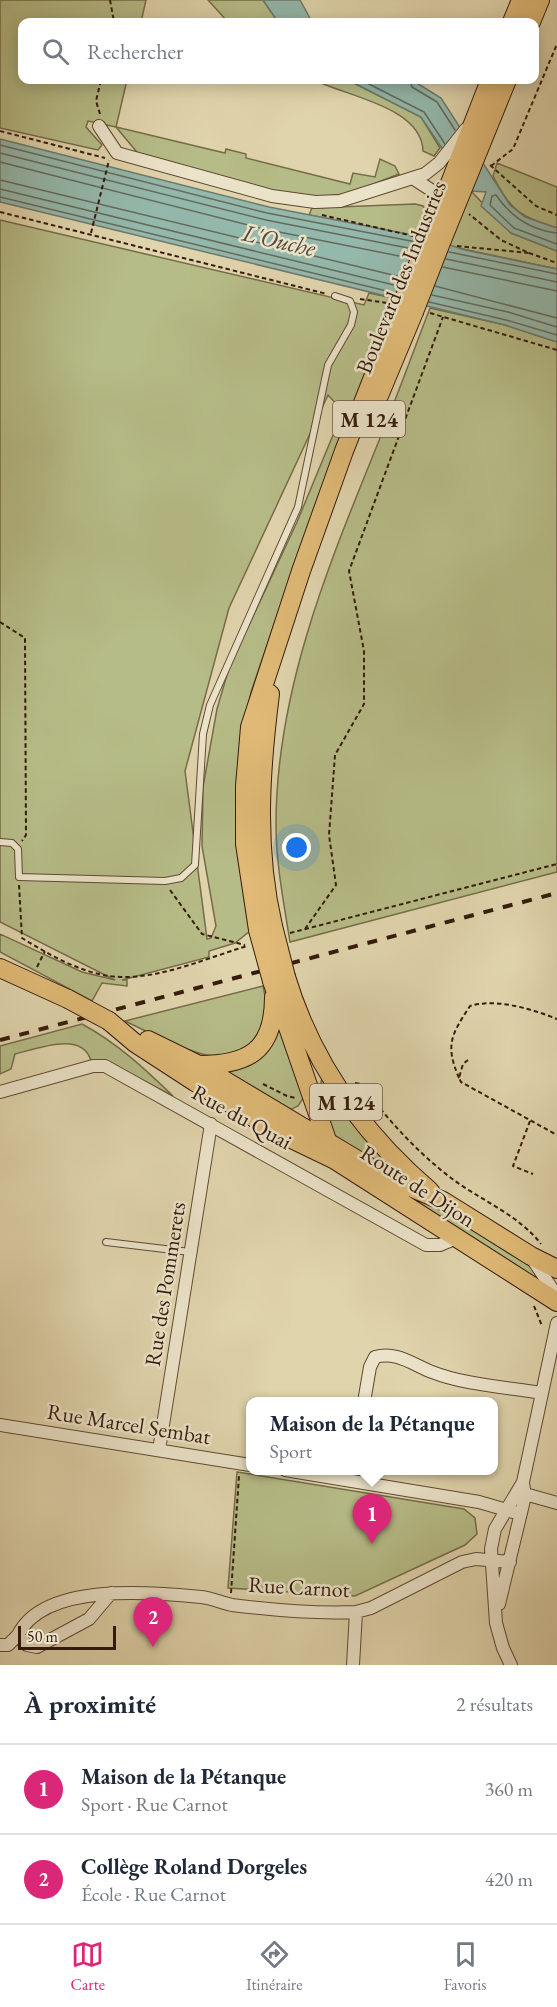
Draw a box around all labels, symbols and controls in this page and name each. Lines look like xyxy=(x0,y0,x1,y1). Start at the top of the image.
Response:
search box xyxy=(18,18,539,84)
icon: search xyxy=(39,35,72,68)
text: Rechercher xyxy=(87,37,183,66)
street label: Boulevard des Industries xyxy=(349,176,453,378)
water label: L'Ouche xyxy=(238,216,319,264)
road number: M 124 xyxy=(333,401,405,437)
your location xyxy=(282,833,311,862)
street label: Rue du Quai xyxy=(187,1078,297,1156)
road number: M 124 xyxy=(310,1084,382,1120)
street label: Route de Dijon xyxy=(355,1138,481,1234)
street label: Rue des Pommerets xyxy=(138,1200,192,1368)
street label: Rue Marcel Sembat xyxy=(45,1397,213,1451)
popup xyxy=(246,1397,498,1475)
text: Maison de la Pétanque xyxy=(269,1409,475,1438)
text: Sport xyxy=(269,1438,312,1464)
pin: 1 xyxy=(352,1494,392,1544)
street label: Rue Carnot xyxy=(248,1570,350,1604)
pin: 2 xyxy=(134,1598,172,1647)
scale bar xyxy=(18,1623,116,1650)
text: 50 m xyxy=(27,1626,58,1647)
text: À proximité xyxy=(24,1687,156,1721)
text: 2 résultats xyxy=(456,1691,533,1717)
text: Maison de la Pétanque xyxy=(81,1762,286,1791)
text: 1 xyxy=(38,1776,49,1802)
text: 360 m xyxy=(485,1776,533,1802)
text: Sport · Rue Carnot xyxy=(81,1791,228,1817)
text: Collège Roland Dorgeles xyxy=(81,1852,307,1881)
text: 2 xyxy=(38,1866,49,1892)
text: 420 m xyxy=(485,1866,533,1892)
text: École · Rue Carnot xyxy=(81,1881,226,1907)
tab: Carte xyxy=(71,1938,105,1995)
tab: Itinéraire xyxy=(246,1938,302,1995)
tab: Favoris xyxy=(444,1938,486,1995)

